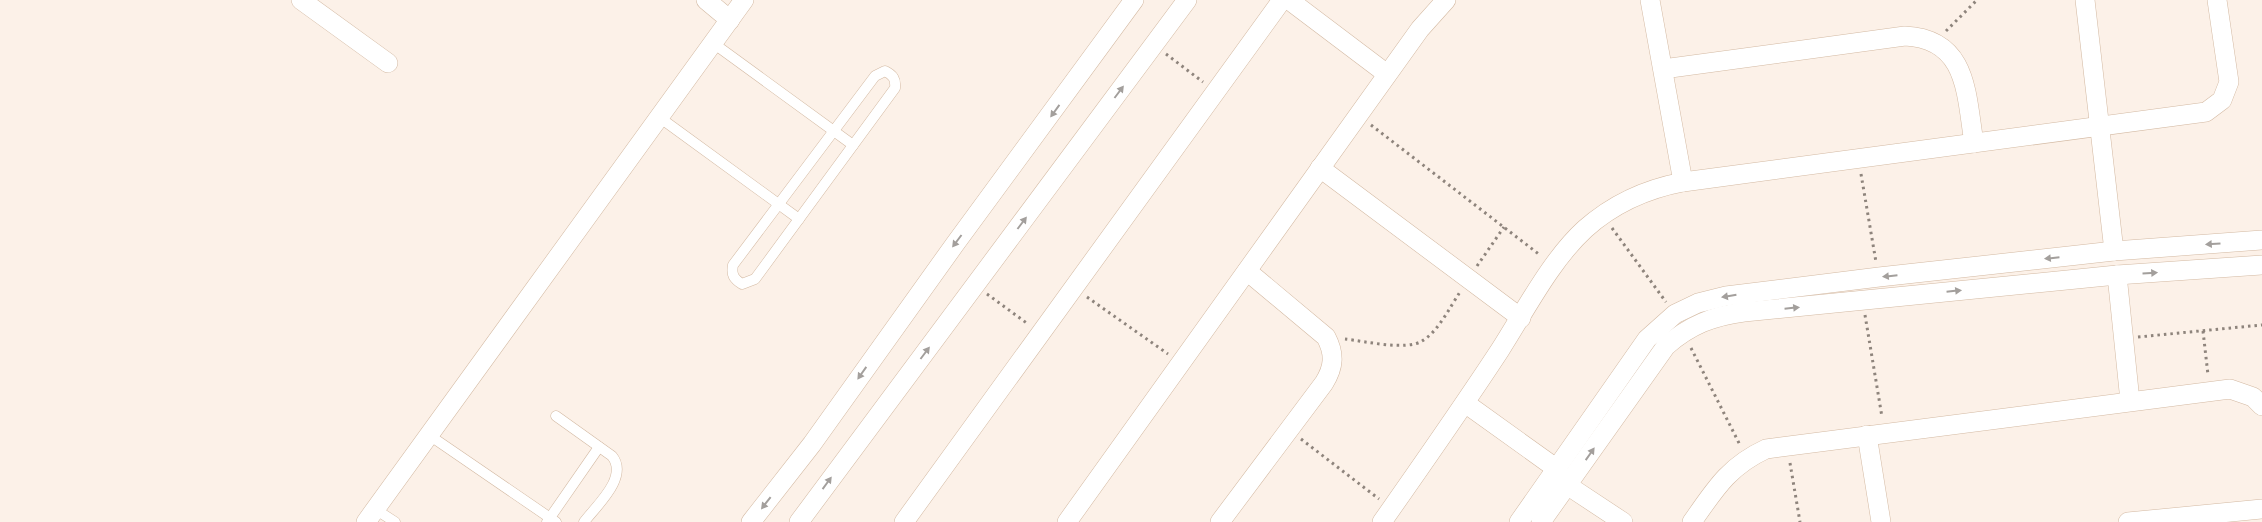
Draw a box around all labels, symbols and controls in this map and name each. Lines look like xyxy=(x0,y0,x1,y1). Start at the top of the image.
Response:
one-way arrow xyxy=(1114,85,1124,99)
one-way arrow xyxy=(1049,104,1060,117)
one-way arrow xyxy=(1017,217,1028,230)
one-way arrow xyxy=(952,234,962,248)
one-way arrow xyxy=(2205,240,2221,248)
one-way arrow xyxy=(2043,254,2059,262)
one-way arrow xyxy=(2143,268,2159,276)
one-way arrow xyxy=(1882,272,1898,280)
one-way arrow xyxy=(1946,287,1962,295)
one-way arrow xyxy=(1720,292,1736,300)
one-way arrow xyxy=(1784,303,1800,311)
one-way arrow xyxy=(920,346,930,360)
one-way arrow xyxy=(857,366,867,379)
one-way arrow xyxy=(1584,448,1595,461)
one-way arrow xyxy=(822,477,833,490)
one-way arrow xyxy=(760,496,771,509)

